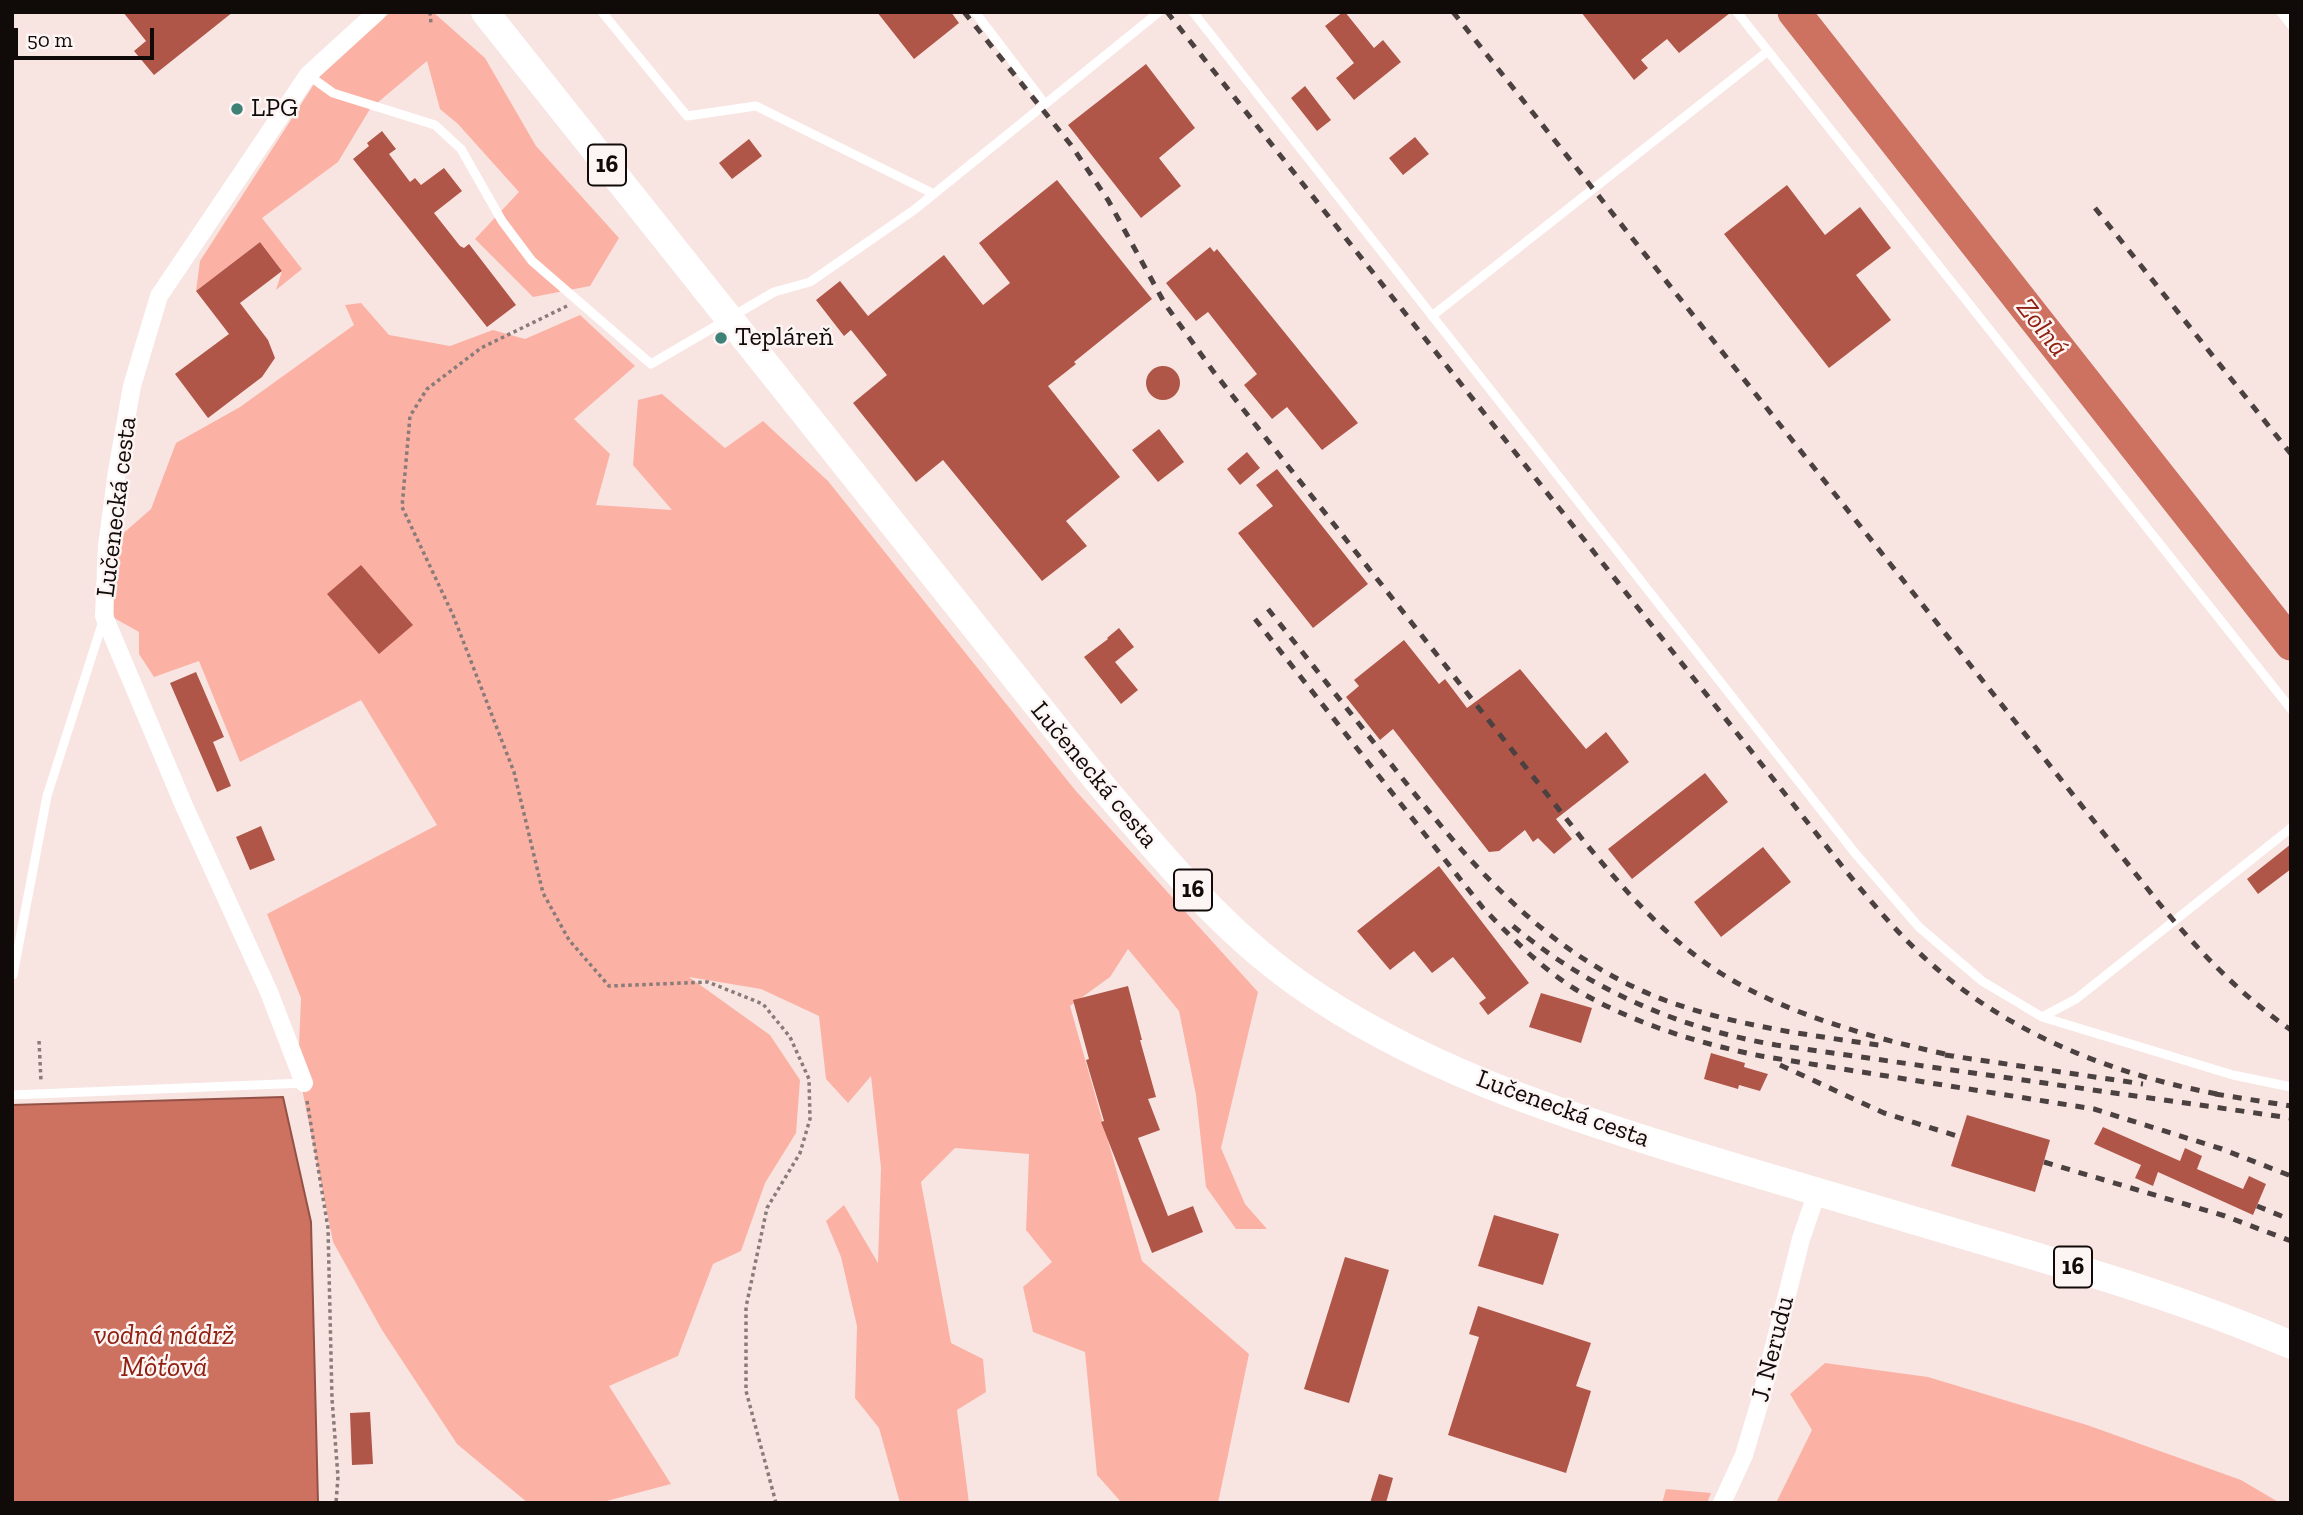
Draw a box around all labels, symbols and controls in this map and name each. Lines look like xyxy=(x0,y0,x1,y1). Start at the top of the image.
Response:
scale bar xyxy=(18,14,158,58)
text: 50 m xyxy=(27,27,73,52)
place label: LPG xyxy=(251,93,298,125)
marker: LPG xyxy=(229,101,245,117)
road number: 16 xyxy=(588,145,626,186)
water label: Zolná xyxy=(2009,292,2075,364)
place label: Tepláreň xyxy=(735,322,833,354)
marker: Tepláreň xyxy=(713,330,729,346)
street label: Lučenecká cesta xyxy=(90,415,144,599)
street label: Lučenecká cesta xyxy=(1024,695,1164,855)
road number: 16 xyxy=(1174,870,1212,910)
street label: Lučenecká cesta xyxy=(1472,1063,1654,1155)
road number: 16 xyxy=(2054,1246,2092,1288)
street label: J. Nerudu xyxy=(1745,1293,1801,1405)
water label: vodná nádrž Môťová xyxy=(94,1319,234,1385)

